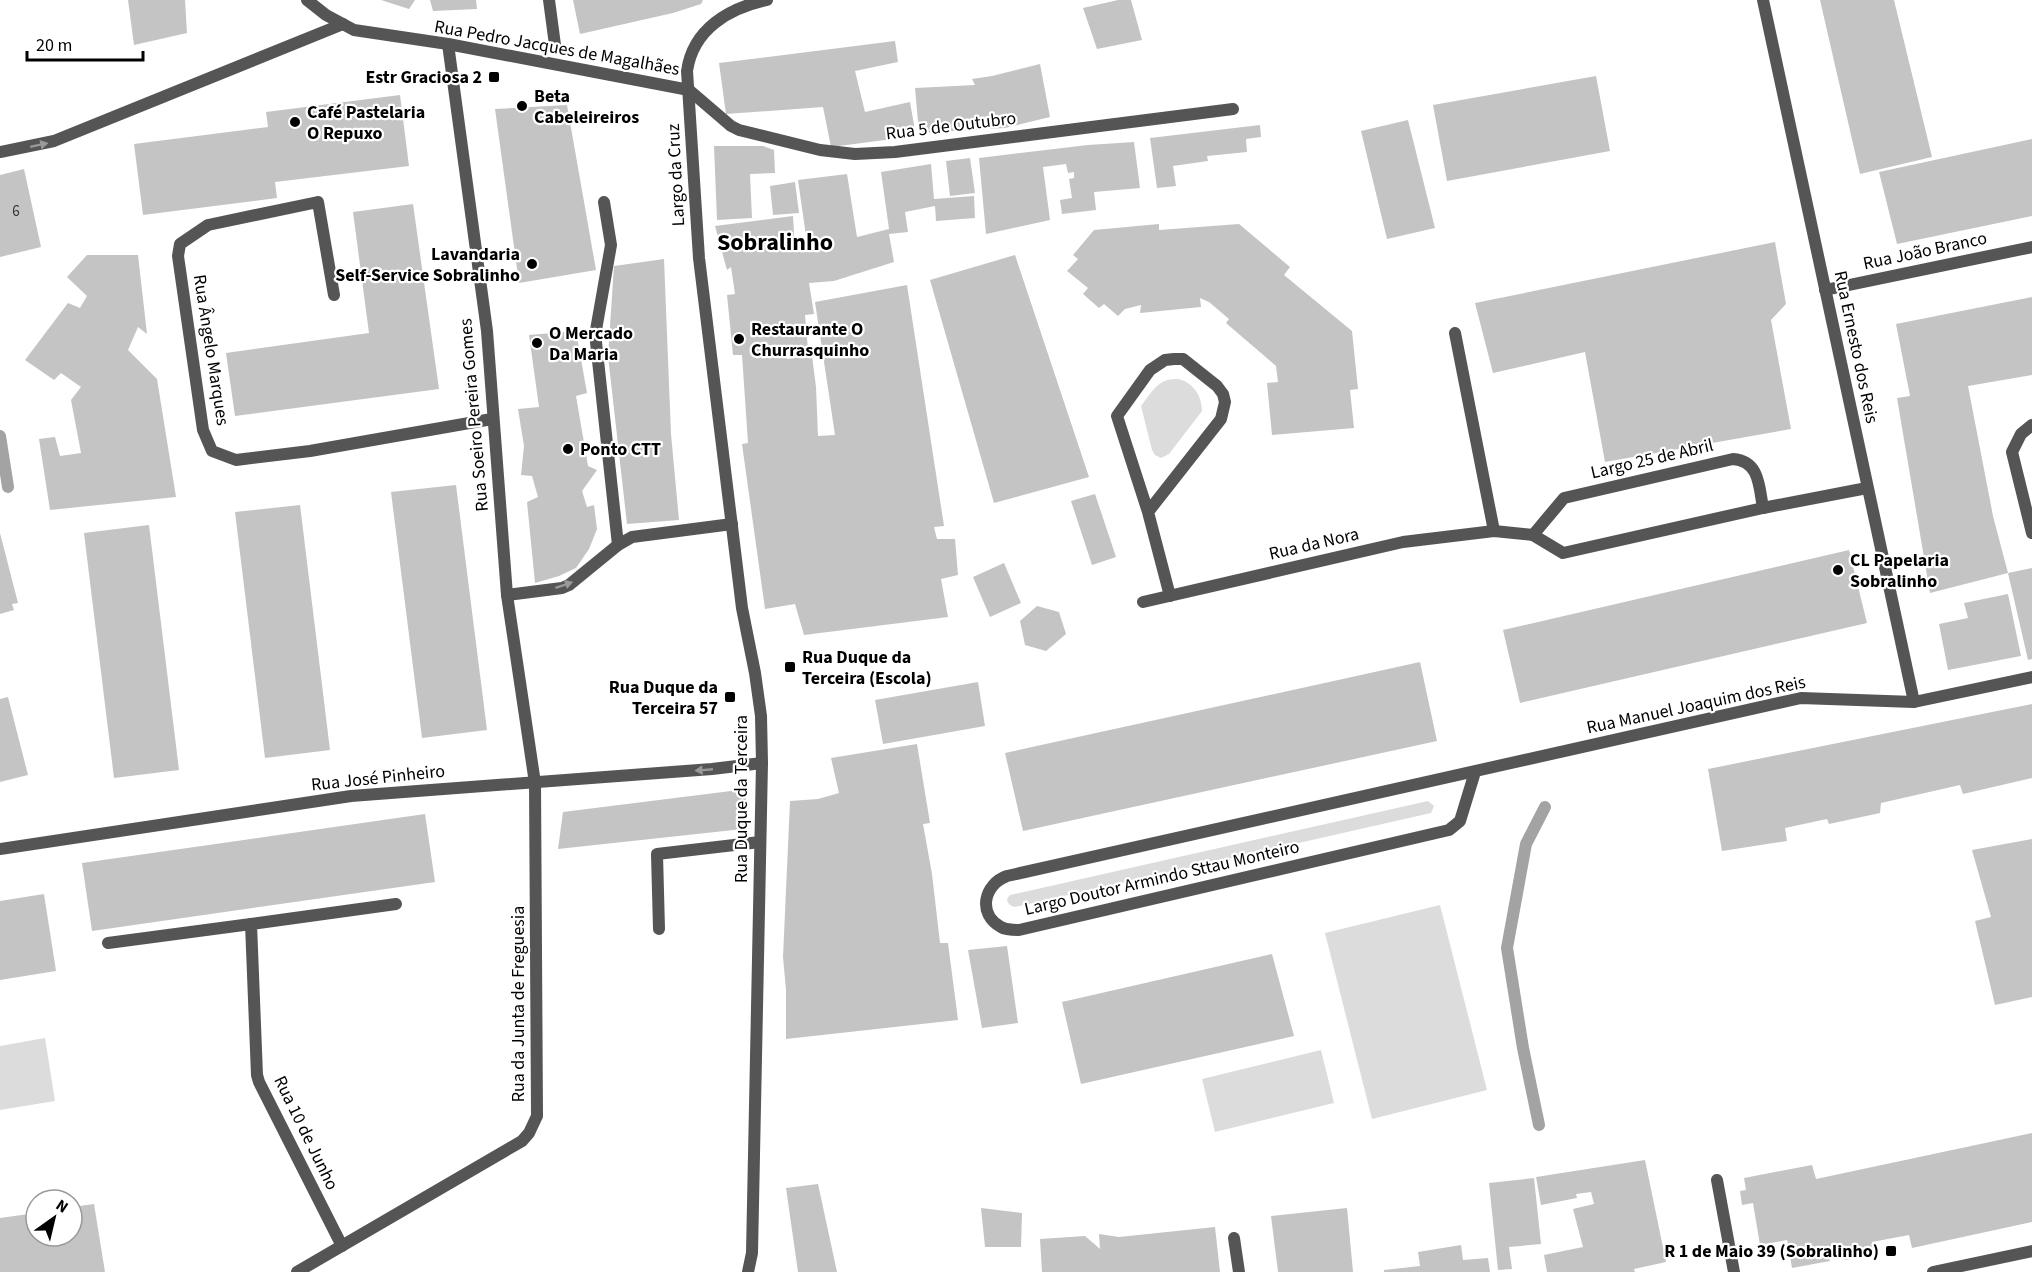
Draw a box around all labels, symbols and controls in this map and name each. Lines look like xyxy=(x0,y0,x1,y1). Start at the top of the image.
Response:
street label: Rua Pedro Jacques de Magalhães xyxy=(432,14,682,82)
scale bar xyxy=(27,24,142,62)
text: 20 m xyxy=(36,33,72,58)
place label: Estr Graciosa 2 xyxy=(365,65,482,90)
marker: Estr Graciosa 2 xyxy=(487,70,501,84)
place label: Beta Cabeleireiros xyxy=(534,84,639,130)
marker: Beta Cabeleireiros xyxy=(515,99,529,113)
place label: Café Pastelaria O Repuxo xyxy=(307,100,425,146)
street label: Rua 5 de Outubro xyxy=(884,106,1018,146)
marker: Café Pastelaria O Repuxo xyxy=(288,115,302,129)
street label: Largo da Cruz xyxy=(661,123,691,227)
one-way arrow xyxy=(30,139,49,149)
house number: 6 xyxy=(12,201,20,222)
district label: Sobralinho xyxy=(717,225,833,260)
street label: Rua João Branco xyxy=(1861,226,1989,276)
place label: Lavandaria Self-Service Sobralinho xyxy=(335,242,520,288)
marker: Lavandaria Self-Service Sobralinho xyxy=(525,257,539,271)
street label: Rua Ernesto dos Reis xyxy=(1828,268,1884,426)
street label: Rua Ângelo Marques xyxy=(187,273,235,427)
street label: Rua Soeiro Pereira Gomes xyxy=(453,317,495,513)
place label: Restaurante O Churrasquinho xyxy=(751,317,869,363)
place label: O Mercado Da Maria xyxy=(549,321,633,367)
marker: Restaurante O Churrasquinho xyxy=(732,332,746,346)
marker: O Mercado Da Maria xyxy=(530,336,544,350)
street label: Largo 25 de Abril xyxy=(1588,433,1716,485)
place label: Ponto CTT xyxy=(580,437,661,462)
marker: Ponto CTT xyxy=(561,442,575,456)
street label: Rua da Nora xyxy=(1267,522,1361,566)
place label: CL Papelaria Sobralinho xyxy=(1850,548,1949,594)
marker: CL Papelaria Sobralinho xyxy=(1831,563,1845,577)
one-way arrow xyxy=(556,580,574,590)
place label: Rua Duque da Terceira (Escola) xyxy=(802,645,932,691)
marker: Rua Duque da Terceira (Escola) xyxy=(783,660,797,674)
street label: Rua Manuel Joaquim dos Reis xyxy=(1584,670,1808,740)
place label: Rua Duque da Terceira 57 xyxy=(609,675,718,721)
marker: Rua Duque da Terceira 57 xyxy=(723,690,737,704)
street label: Rua Duque da Terceira xyxy=(729,715,754,883)
street label: Rua José Pinheiro xyxy=(310,759,446,797)
one-way arrow xyxy=(695,765,714,775)
street label: Largo Doutor Armindo Sttau Monteiro xyxy=(1022,834,1302,922)
street label: Rua da Junta de Freguesia xyxy=(506,906,531,1102)
street label: Rua 10 de Junho xyxy=(267,1072,345,1194)
north arrow xyxy=(24,1188,84,1248)
text: N xyxy=(51,1194,72,1218)
place label: R 1 de Maio 39 (Sobralinho) xyxy=(1664,1239,1879,1264)
marker: R 1 de Maio 39 (Sobralinho) xyxy=(1884,1244,1898,1258)

